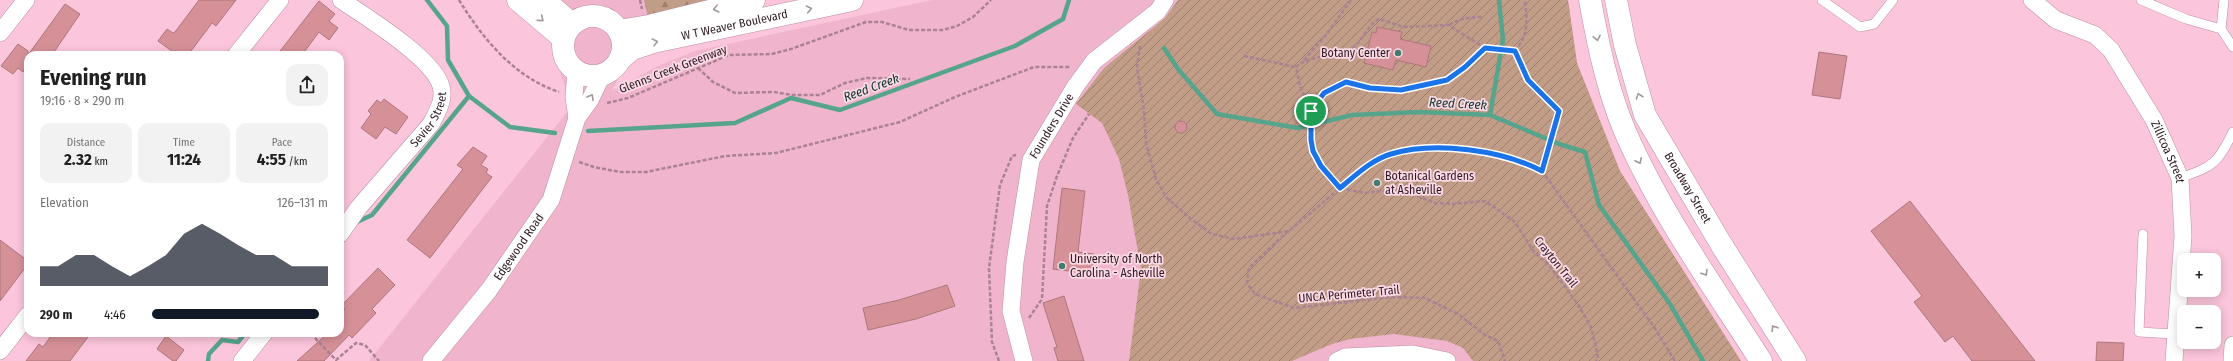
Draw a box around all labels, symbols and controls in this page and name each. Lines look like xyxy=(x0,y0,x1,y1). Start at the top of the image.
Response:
one-way arrow xyxy=(713,5,720,13)
one-way arrow xyxy=(806,5,813,13)
street label: W T Weaver Boulevard xyxy=(680,7,789,43)
one-way arrow xyxy=(536,15,543,22)
one-way arrow xyxy=(1593,35,1601,42)
one-way arrow xyxy=(651,38,658,47)
street label: Glenns Creek Greenway xyxy=(617,42,729,96)
place label: Botany Center xyxy=(1321,46,1391,60)
marker: Botany Center xyxy=(1393,48,1403,58)
text: Evening run xyxy=(40,64,147,91)
button: share xyxy=(286,64,328,106)
water label: Reed Creek xyxy=(841,70,902,104)
street label: Founders Drive xyxy=(1027,91,1077,161)
street label: Sevier Street xyxy=(407,92,449,150)
text: 19:16 · 8 × 290 m xyxy=(40,93,124,108)
one-way arrow xyxy=(1635,93,1643,100)
one-way arrow xyxy=(586,94,593,101)
pin xyxy=(1294,94,1328,128)
water label: Reed Creek xyxy=(1429,94,1488,113)
icon: arrive xyxy=(1300,100,1322,122)
street label: Zillicoa Street xyxy=(2148,118,2187,183)
text: Distance xyxy=(67,136,105,149)
text: Time xyxy=(173,136,195,149)
text: Pace xyxy=(272,136,292,149)
text: 2.32 xyxy=(64,149,92,170)
text: 11:24 xyxy=(167,149,201,170)
text: 4:55 xyxy=(257,149,286,170)
street label: Broadway Street xyxy=(1661,150,1714,226)
text: km xyxy=(92,155,108,168)
text: /km xyxy=(286,155,307,168)
one-way arrow xyxy=(1634,157,1642,164)
place label: Botanical Gardens at Asheville xyxy=(1385,169,1474,197)
marker: Botanical Gardens at Asheville xyxy=(1372,178,1382,188)
text: Elevation xyxy=(40,195,89,210)
text: 126–131 m xyxy=(277,195,328,210)
street label: Edgewood Road xyxy=(491,211,547,283)
street label: Crayton Trail xyxy=(1531,234,1581,290)
place label: University of North Carolina - Asheville xyxy=(1070,252,1165,280)
map controls xyxy=(2177,253,2221,349)
button: + xyxy=(2177,253,2221,297)
marker: University of North Carolina - Asheville xyxy=(1057,261,1067,271)
one-way arrow xyxy=(1701,269,1708,276)
street label: UNCA Perimeter Trail xyxy=(1298,283,1400,305)
button: − xyxy=(2177,305,2221,349)
text: 290 m xyxy=(40,307,72,322)
text: 4:46 xyxy=(104,307,126,322)
one-way arrow xyxy=(1772,325,1779,332)

